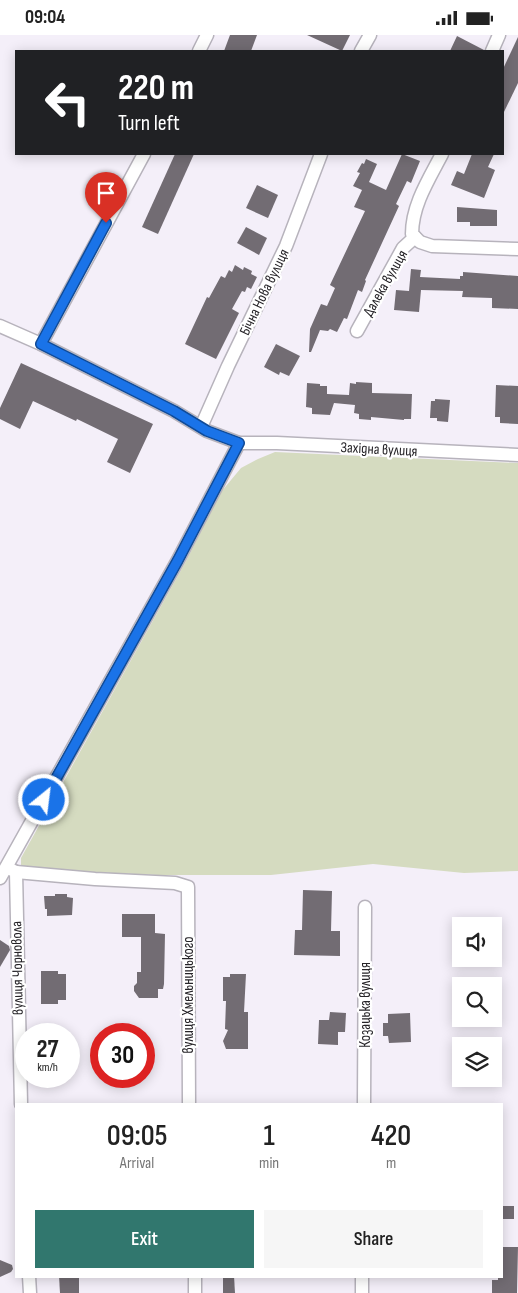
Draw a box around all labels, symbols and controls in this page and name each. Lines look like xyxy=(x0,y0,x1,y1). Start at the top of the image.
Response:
text: 09:04 xyxy=(25,6,65,29)
text: 220 m xyxy=(118,67,194,110)
icon: left xyxy=(35,70,100,135)
text: Turn left xyxy=(118,110,180,137)
pin xyxy=(85,172,127,223)
icon: arrive xyxy=(92,179,120,207)
street label: Бічна Нова вулиця xyxy=(235,246,294,339)
street label: Далека вулиця xyxy=(359,247,412,320)
street label: Західна вулиця xyxy=(340,438,418,461)
position arrow xyxy=(17,773,69,825)
map controls xyxy=(452,917,502,1087)
button: sound xyxy=(452,917,502,967)
street label: вулиця Чорновола xyxy=(7,921,28,1015)
street label: вулиця Хмельницького xyxy=(179,936,198,1054)
street label: Козацька вулиця xyxy=(356,962,375,1048)
button: search xyxy=(452,977,502,1027)
speed limit sign: 30 xyxy=(90,1023,155,1088)
text: 27 xyxy=(37,1034,58,1065)
button: layers xyxy=(452,1037,502,1087)
text: km/h xyxy=(37,1060,58,1075)
text: 09:05 xyxy=(107,1118,167,1154)
text: 1 xyxy=(264,1118,275,1154)
text: 420 xyxy=(371,1118,411,1154)
text: Arrival xyxy=(120,1154,154,1173)
text: min xyxy=(259,1154,279,1173)
text: m xyxy=(386,1154,396,1173)
button: Exit xyxy=(35,1210,254,1268)
button: Share xyxy=(264,1210,483,1268)

